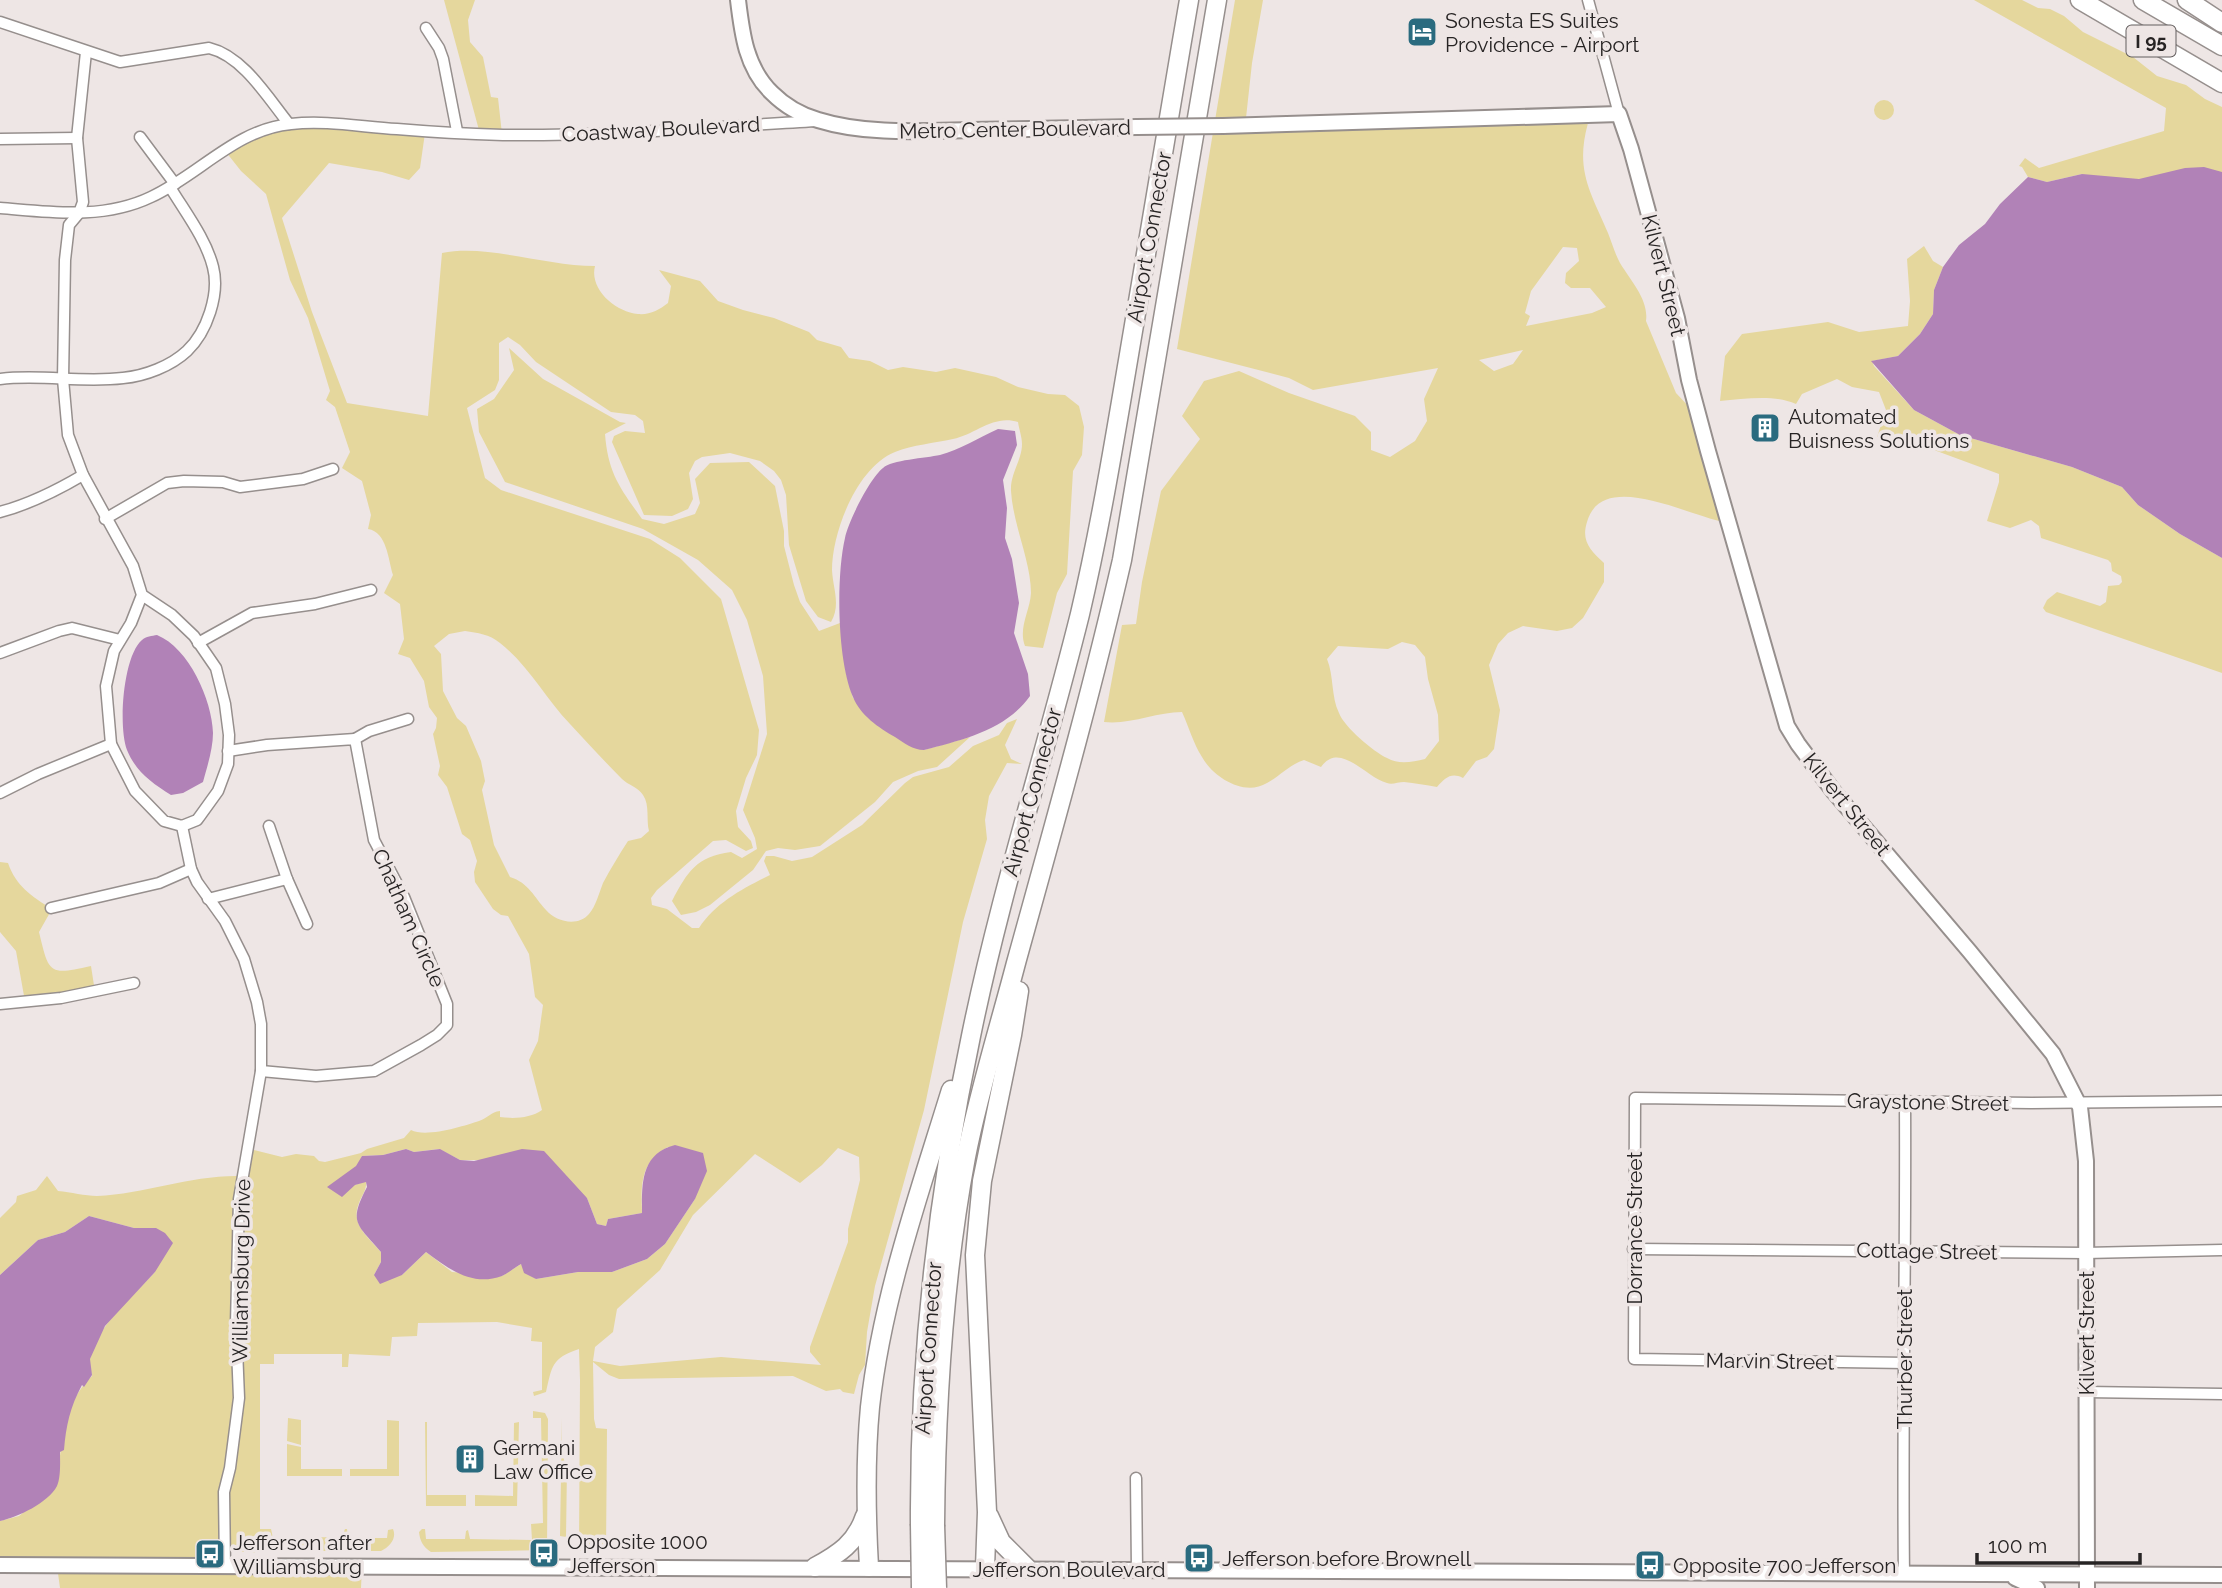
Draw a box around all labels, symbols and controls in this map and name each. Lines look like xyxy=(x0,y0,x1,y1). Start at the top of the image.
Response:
place label: Sonesta ES Suites Providence - Airport xyxy=(1445,8,1639,57)
hotel icon: Sonesta ES Suites Providence - Airport xyxy=(1405,15,1439,49)
road number: I 95 xyxy=(2126,25,2176,56)
street label: Coastway Boulevard xyxy=(561,111,761,147)
street label: Metro Center Boulevard xyxy=(899,114,1131,144)
street label: Airport Connector xyxy=(1122,149,1176,325)
street label: Kilvert Street xyxy=(1637,212,1691,338)
place label: Automated Buisness Solutions xyxy=(1788,404,1969,453)
building icon: Automated Buisness Solutions xyxy=(1748,411,1782,445)
street label: Airport Connector xyxy=(997,704,1067,879)
street label: Kilvert Street xyxy=(1798,748,1896,860)
street label: Chatham Circle xyxy=(367,845,451,991)
street label: Graystone Street xyxy=(1847,1088,2009,1116)
street label: Dorrance Street xyxy=(1622,1151,1647,1305)
street label: Williamsburg Drive xyxy=(227,1179,255,1363)
street label: Cottage Street xyxy=(1856,1237,1998,1265)
street label: Airport Connector xyxy=(909,1260,947,1435)
street label: Kilvert Street xyxy=(2074,1271,2099,1395)
street label: Thurber Street xyxy=(1892,1289,1917,1429)
street label: Marvin Street xyxy=(1705,1347,1835,1375)
place label: Germani Law Office xyxy=(493,1435,593,1484)
building icon: Germani Law Office xyxy=(453,1442,487,1476)
scale bar xyxy=(1977,1522,2140,1566)
place label: Opposite 1000 Jefferson xyxy=(567,1529,708,1578)
place label: Jefferson after Williamsburg xyxy=(233,1530,372,1579)
text: 100 m xyxy=(1988,1533,2047,1558)
bus stop icon: Opposite 1000 Jefferson xyxy=(527,1536,561,1570)
bus stop icon: Jefferson after Williamsburg xyxy=(193,1537,227,1571)
bus stop icon: Jefferson before Brownell xyxy=(1182,1541,1216,1575)
place label: Jefferson before Brownell xyxy=(1222,1546,1471,1571)
bus stop icon: Opposite 700 Jefferson xyxy=(1633,1548,1667,1582)
place label: Opposite 700 Jefferson xyxy=(1673,1553,1897,1578)
street label: Jefferson Boulevard xyxy=(972,1557,1166,1582)

